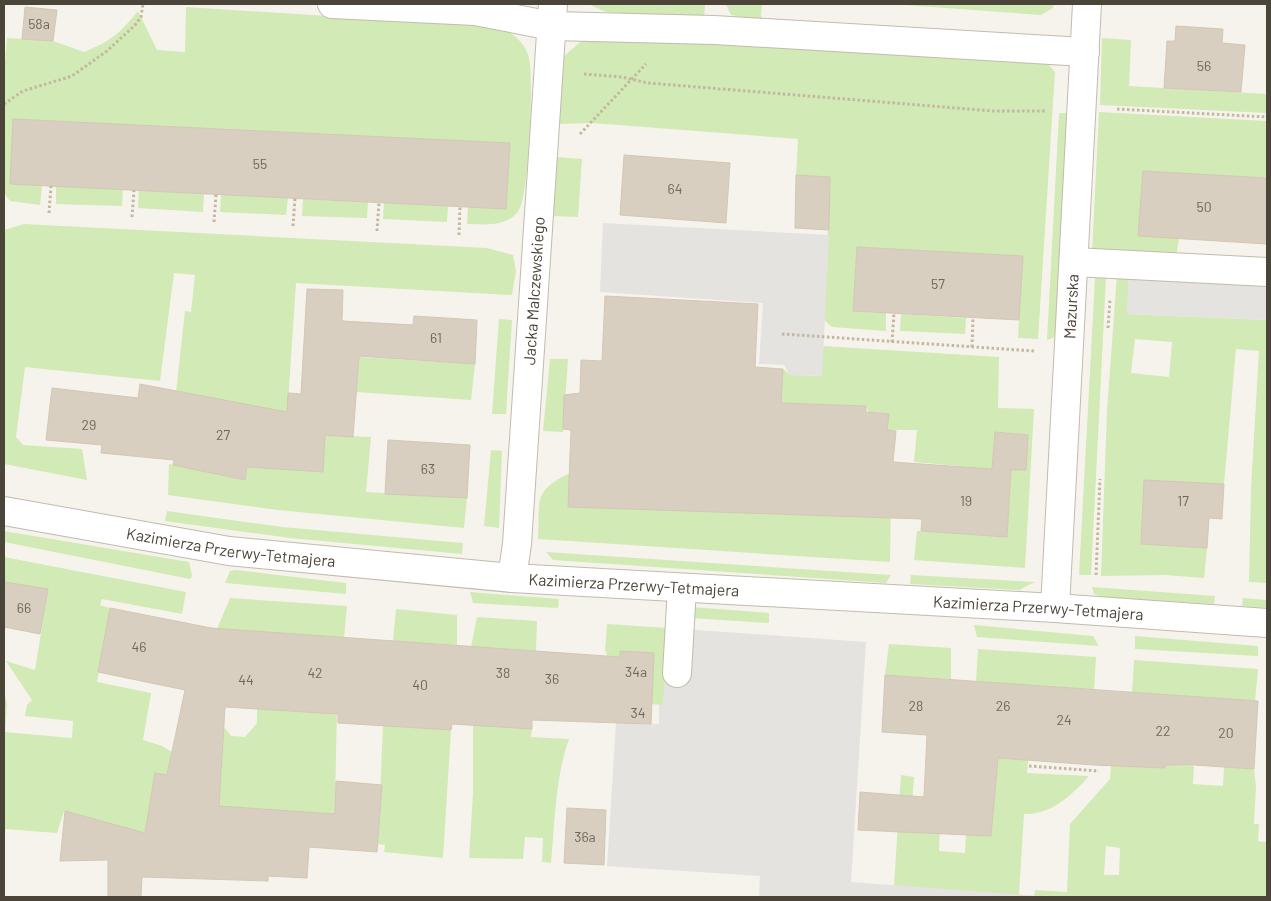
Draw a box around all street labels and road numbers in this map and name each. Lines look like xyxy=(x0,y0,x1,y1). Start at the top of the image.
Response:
street label: Jacka Malczewskiego xyxy=(519,216,548,366)
street label: Mazurska xyxy=(1059,273,1082,339)
street label: Kazimierza Przerwy-Tetmajera xyxy=(125,523,336,570)
street label: Kazimierza Przerwy-Tetmajera xyxy=(528,569,740,600)
street label: Kazimierza Przerwy-Tetmajera xyxy=(933,591,1144,623)

